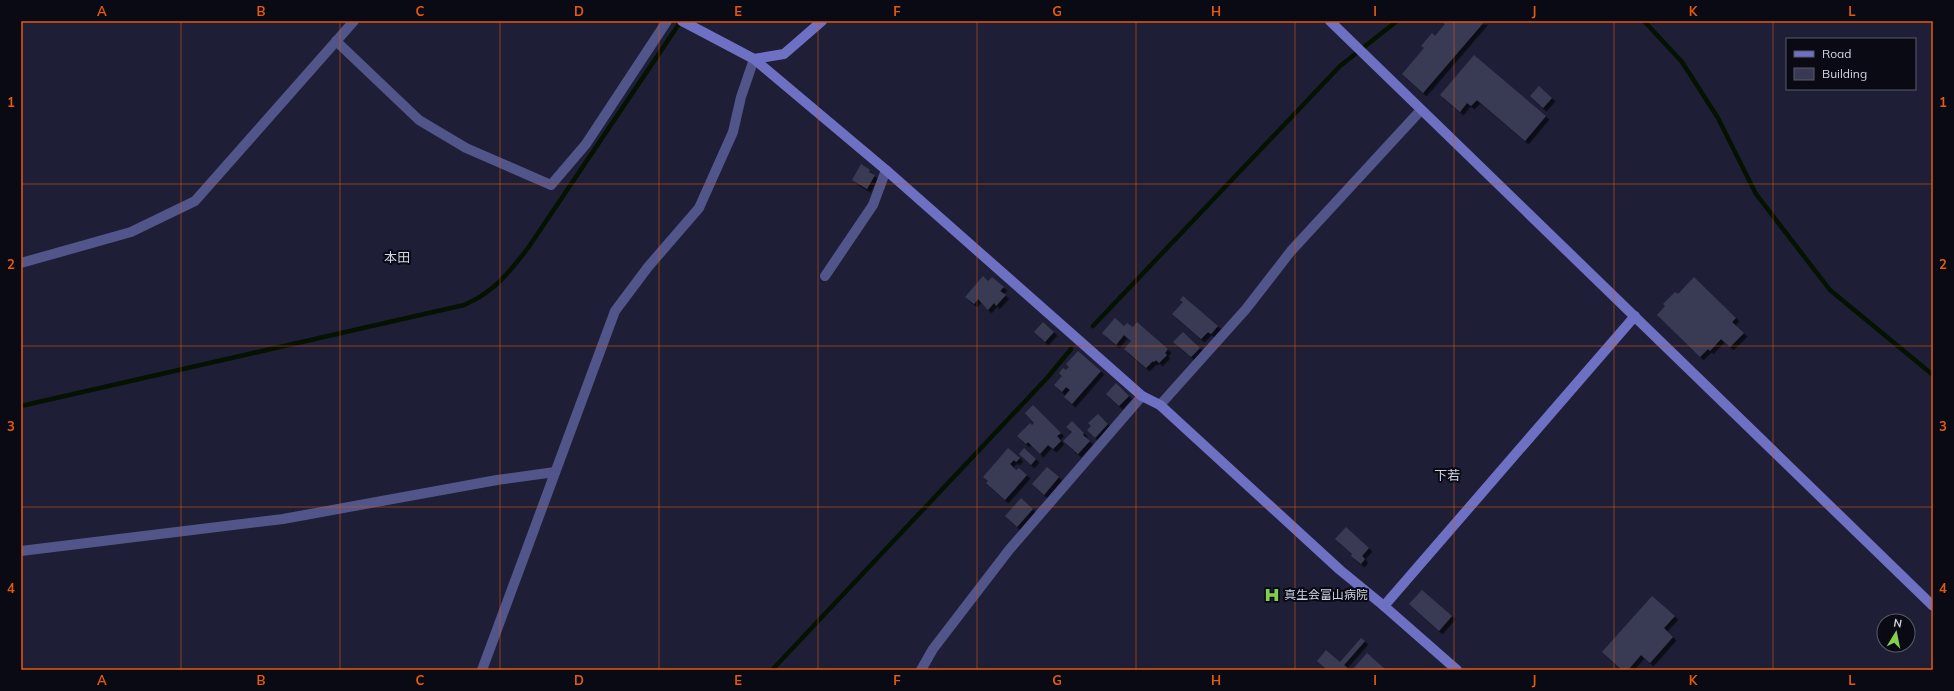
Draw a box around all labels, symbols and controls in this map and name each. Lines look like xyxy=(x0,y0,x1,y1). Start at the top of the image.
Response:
text: A xyxy=(97,3,107,19)
text: B xyxy=(257,3,266,19)
text: C xyxy=(416,3,425,19)
text: D xyxy=(574,3,584,19)
text: E xyxy=(734,3,742,19)
text: F xyxy=(893,3,901,19)
text: G xyxy=(1052,3,1062,19)
text: H xyxy=(1211,3,1221,19)
text: I xyxy=(1373,3,1377,19)
text: J xyxy=(1532,3,1536,19)
text: K xyxy=(1689,3,1699,19)
text: L xyxy=(1848,3,1856,19)
legend xyxy=(1786,38,1916,90)
text: Road xyxy=(1822,46,1851,61)
text: Building xyxy=(1822,66,1867,81)
text: 1 xyxy=(7,94,15,110)
text: 1 xyxy=(1939,94,1947,110)
district label: 本田 xyxy=(384,249,410,265)
text: 2 xyxy=(7,256,15,272)
text: 2 xyxy=(1939,256,1947,272)
text: 3 xyxy=(7,418,15,434)
text: 3 xyxy=(1939,418,1947,434)
district label: 下若 xyxy=(1434,467,1460,483)
text: 4 xyxy=(7,580,15,596)
text: 4 xyxy=(1939,580,1947,596)
hospital icon: 真生会富山病院 xyxy=(1263,586,1281,604)
place label: 真生会富山病院 xyxy=(1284,587,1368,602)
north arrow xyxy=(1876,613,1916,653)
text: N xyxy=(1892,616,1903,631)
text: A xyxy=(97,672,107,688)
text: B xyxy=(257,672,266,688)
text: C xyxy=(416,672,425,688)
text: D xyxy=(574,672,584,688)
text: E xyxy=(734,672,742,688)
text: F xyxy=(893,672,901,688)
text: G xyxy=(1052,672,1062,688)
text: H xyxy=(1211,672,1221,688)
text: I xyxy=(1373,672,1377,688)
text: J xyxy=(1532,672,1536,688)
text: K xyxy=(1689,672,1699,688)
text: L xyxy=(1848,672,1856,688)

